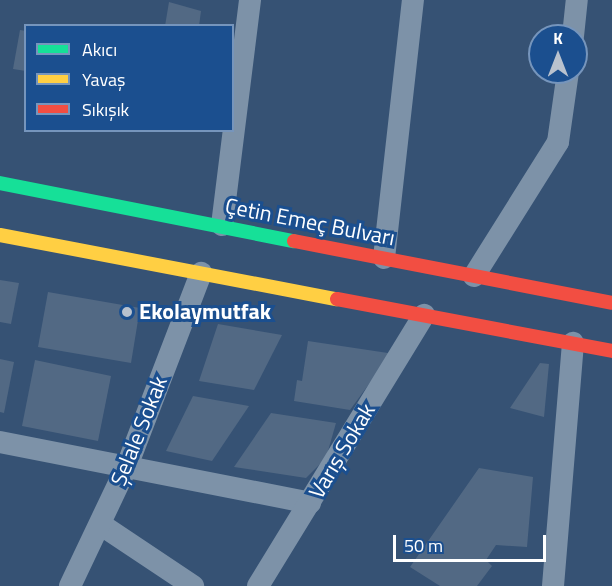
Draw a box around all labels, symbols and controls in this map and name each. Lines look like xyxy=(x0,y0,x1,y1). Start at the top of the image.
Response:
legend xyxy=(24,24,234,132)
north arrow xyxy=(528,24,588,84)
text: K xyxy=(553,26,563,50)
text: Akıcı xyxy=(82,36,117,63)
text: Yavaş xyxy=(82,66,125,93)
text: Sıkışık xyxy=(82,96,129,123)
street label: Çetin Emeç Bulvarı xyxy=(223,193,397,251)
place label: Ekolaymutfak xyxy=(139,299,271,325)
marker: Ekolaymutfak xyxy=(120,305,134,319)
street label: Şelale Sokak xyxy=(105,372,173,490)
street label: Varış Sokak xyxy=(303,399,381,503)
scale bar xyxy=(396,523,549,561)
text: 50 m xyxy=(404,532,443,559)

